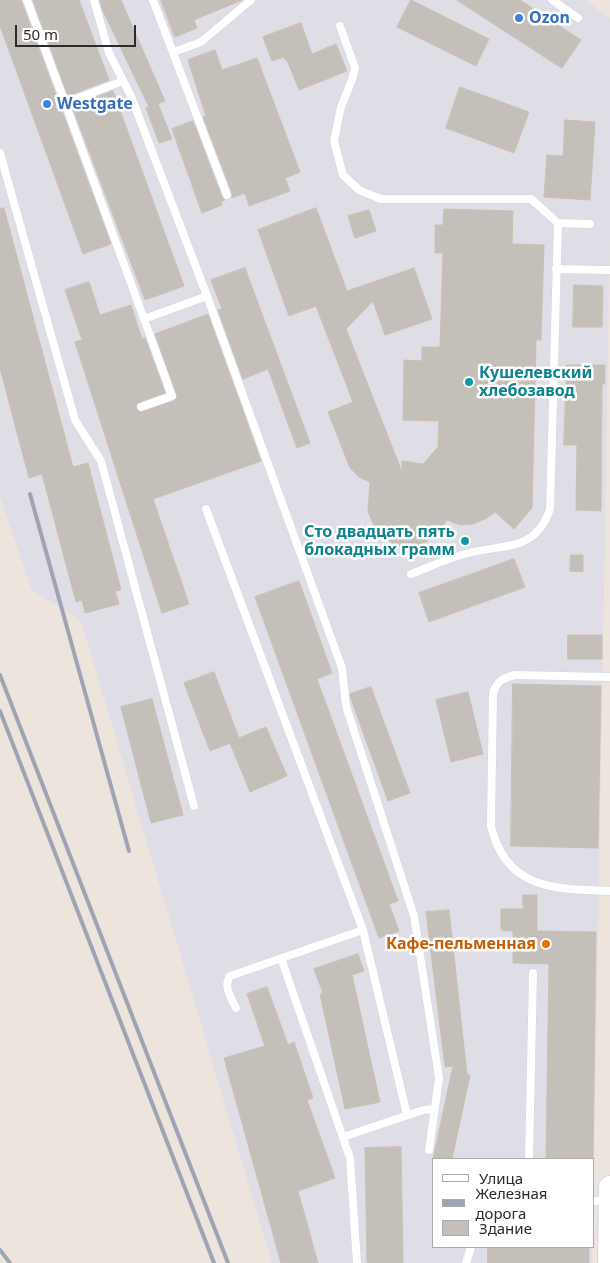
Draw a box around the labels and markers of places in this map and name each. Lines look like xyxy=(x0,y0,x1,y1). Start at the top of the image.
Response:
place label: Ozon xyxy=(529,8,570,28)
marker: Ozon xyxy=(513,12,525,24)
place label: Westgate xyxy=(57,94,133,114)
marker: Westgate xyxy=(41,98,53,110)
place label: Кушелевский хлебозавод xyxy=(479,363,592,401)
marker: Кушелевский хлебозавод xyxy=(463,376,475,388)
place label: Сто двадцать пять блокадных грамм xyxy=(304,522,455,560)
marker: Сто двадцать пять блокадных грамм xyxy=(459,535,471,547)
place label: Кафе-пельменная xyxy=(386,934,536,954)
marker: Кафе-пельменная xyxy=(540,938,552,950)

